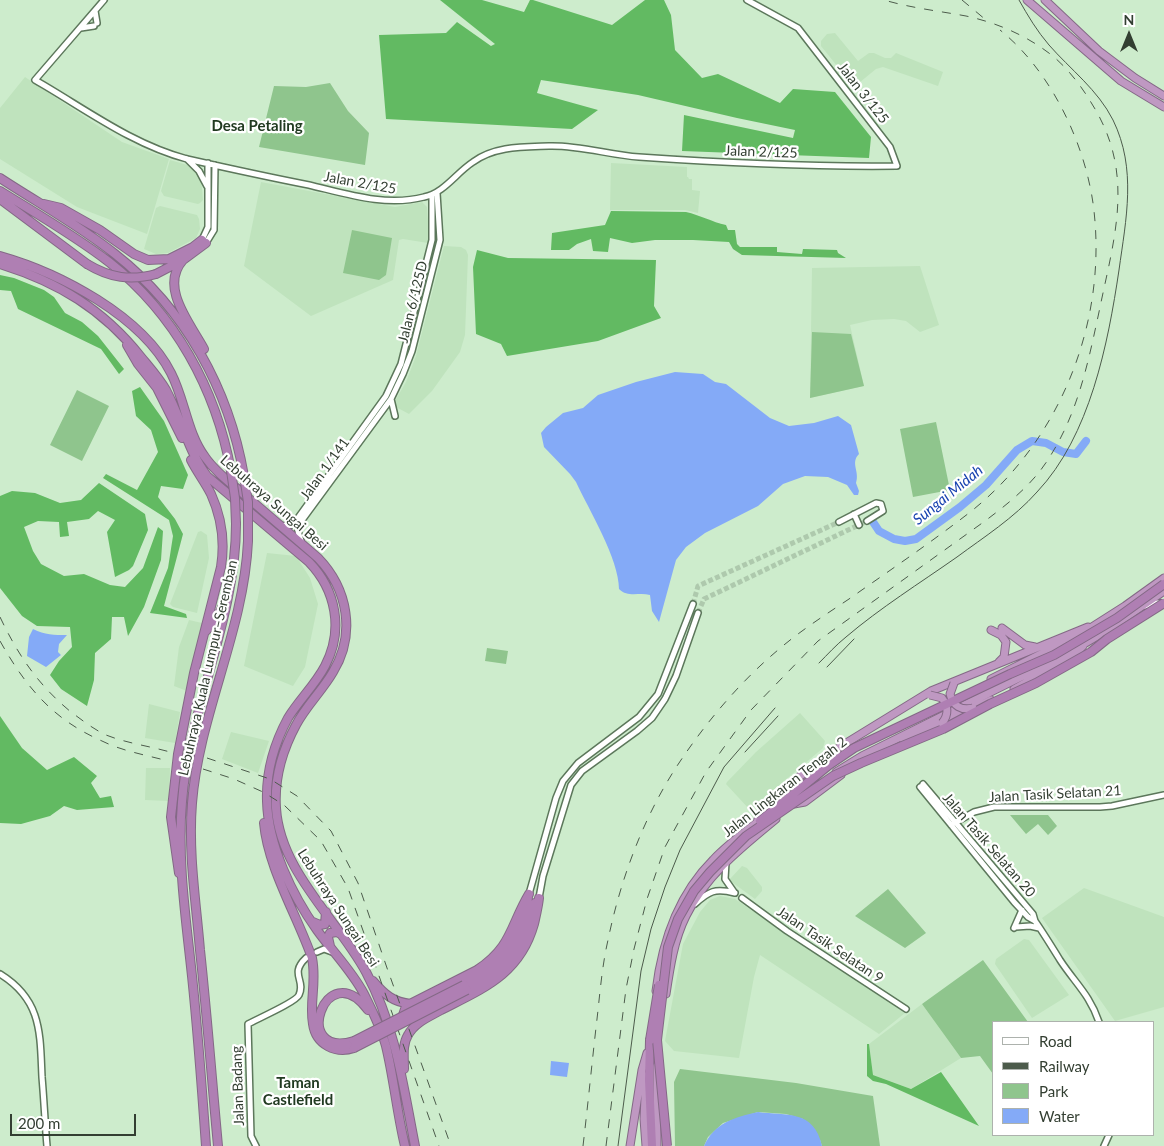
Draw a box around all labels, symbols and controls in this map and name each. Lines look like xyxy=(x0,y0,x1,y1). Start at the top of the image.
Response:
north arrow xyxy=(1104,10,1154,60)
text: N xyxy=(1124,11,1134,28)
street label: Jalan 3/125 xyxy=(834,59,892,127)
district label: Desa Petaling xyxy=(211,117,303,135)
street label: Jalan 2/125 xyxy=(724,142,798,162)
street label: Jalan 2/125 xyxy=(323,168,397,198)
street label: Jalan 6/125D xyxy=(395,259,431,345)
street label: Jalan 1/141 xyxy=(297,435,353,503)
street label: Lebuhraya Sungai Besi xyxy=(217,452,331,554)
water label: Sungai Midah xyxy=(909,461,987,529)
street label: Lebuhraya Kuala Lumpur–Seremban xyxy=(175,559,241,777)
street label: Jalan Lingkaran Tengah 2 xyxy=(720,733,850,841)
street label: Jalan Tasik Selatan 21 xyxy=(988,782,1122,806)
street label: Jalan Tasik Selatan 20 xyxy=(939,789,1039,901)
street label: Lebuhraya Sungai Besi xyxy=(294,846,382,970)
street label: Jalan Tasik Selatan 9 xyxy=(774,903,886,987)
legend xyxy=(992,1021,1154,1136)
text: Road xyxy=(1039,1032,1072,1050)
street label: Jalan Badang xyxy=(228,1046,248,1126)
text: Railway xyxy=(1039,1057,1090,1075)
district label: Taman Castlefield xyxy=(263,1074,333,1109)
text: Park xyxy=(1039,1082,1068,1100)
scale bar xyxy=(12,1104,139,1136)
text: Water xyxy=(1039,1107,1080,1125)
text: 200 m xyxy=(18,1114,60,1132)

